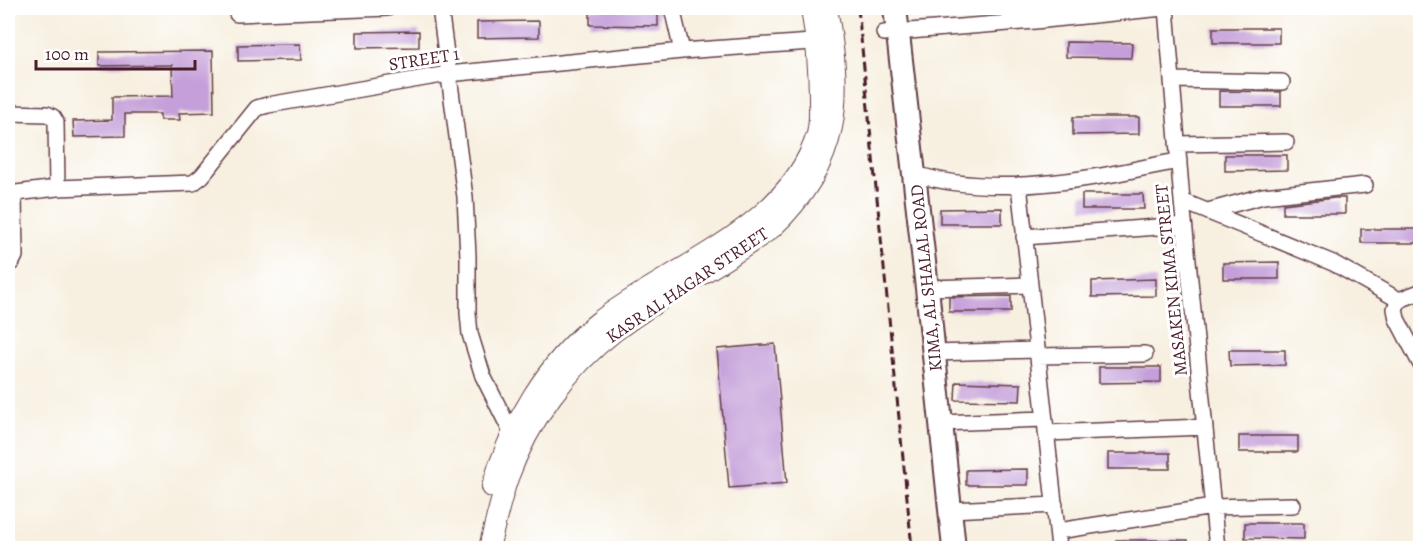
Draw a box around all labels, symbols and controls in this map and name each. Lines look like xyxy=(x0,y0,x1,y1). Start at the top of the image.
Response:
scale bar xyxy=(36,33,195,71)
text: 100 m xyxy=(45,42,89,66)
street label: STREET 1 xyxy=(387,42,461,76)
street label: KIMA, AL SHALAL ROAD xyxy=(904,183,948,373)
street label: MASAKEN KIMA STREET xyxy=(1149,183,1193,377)
street label: KASR AL HAGAR STREET xyxy=(601,222,773,348)

